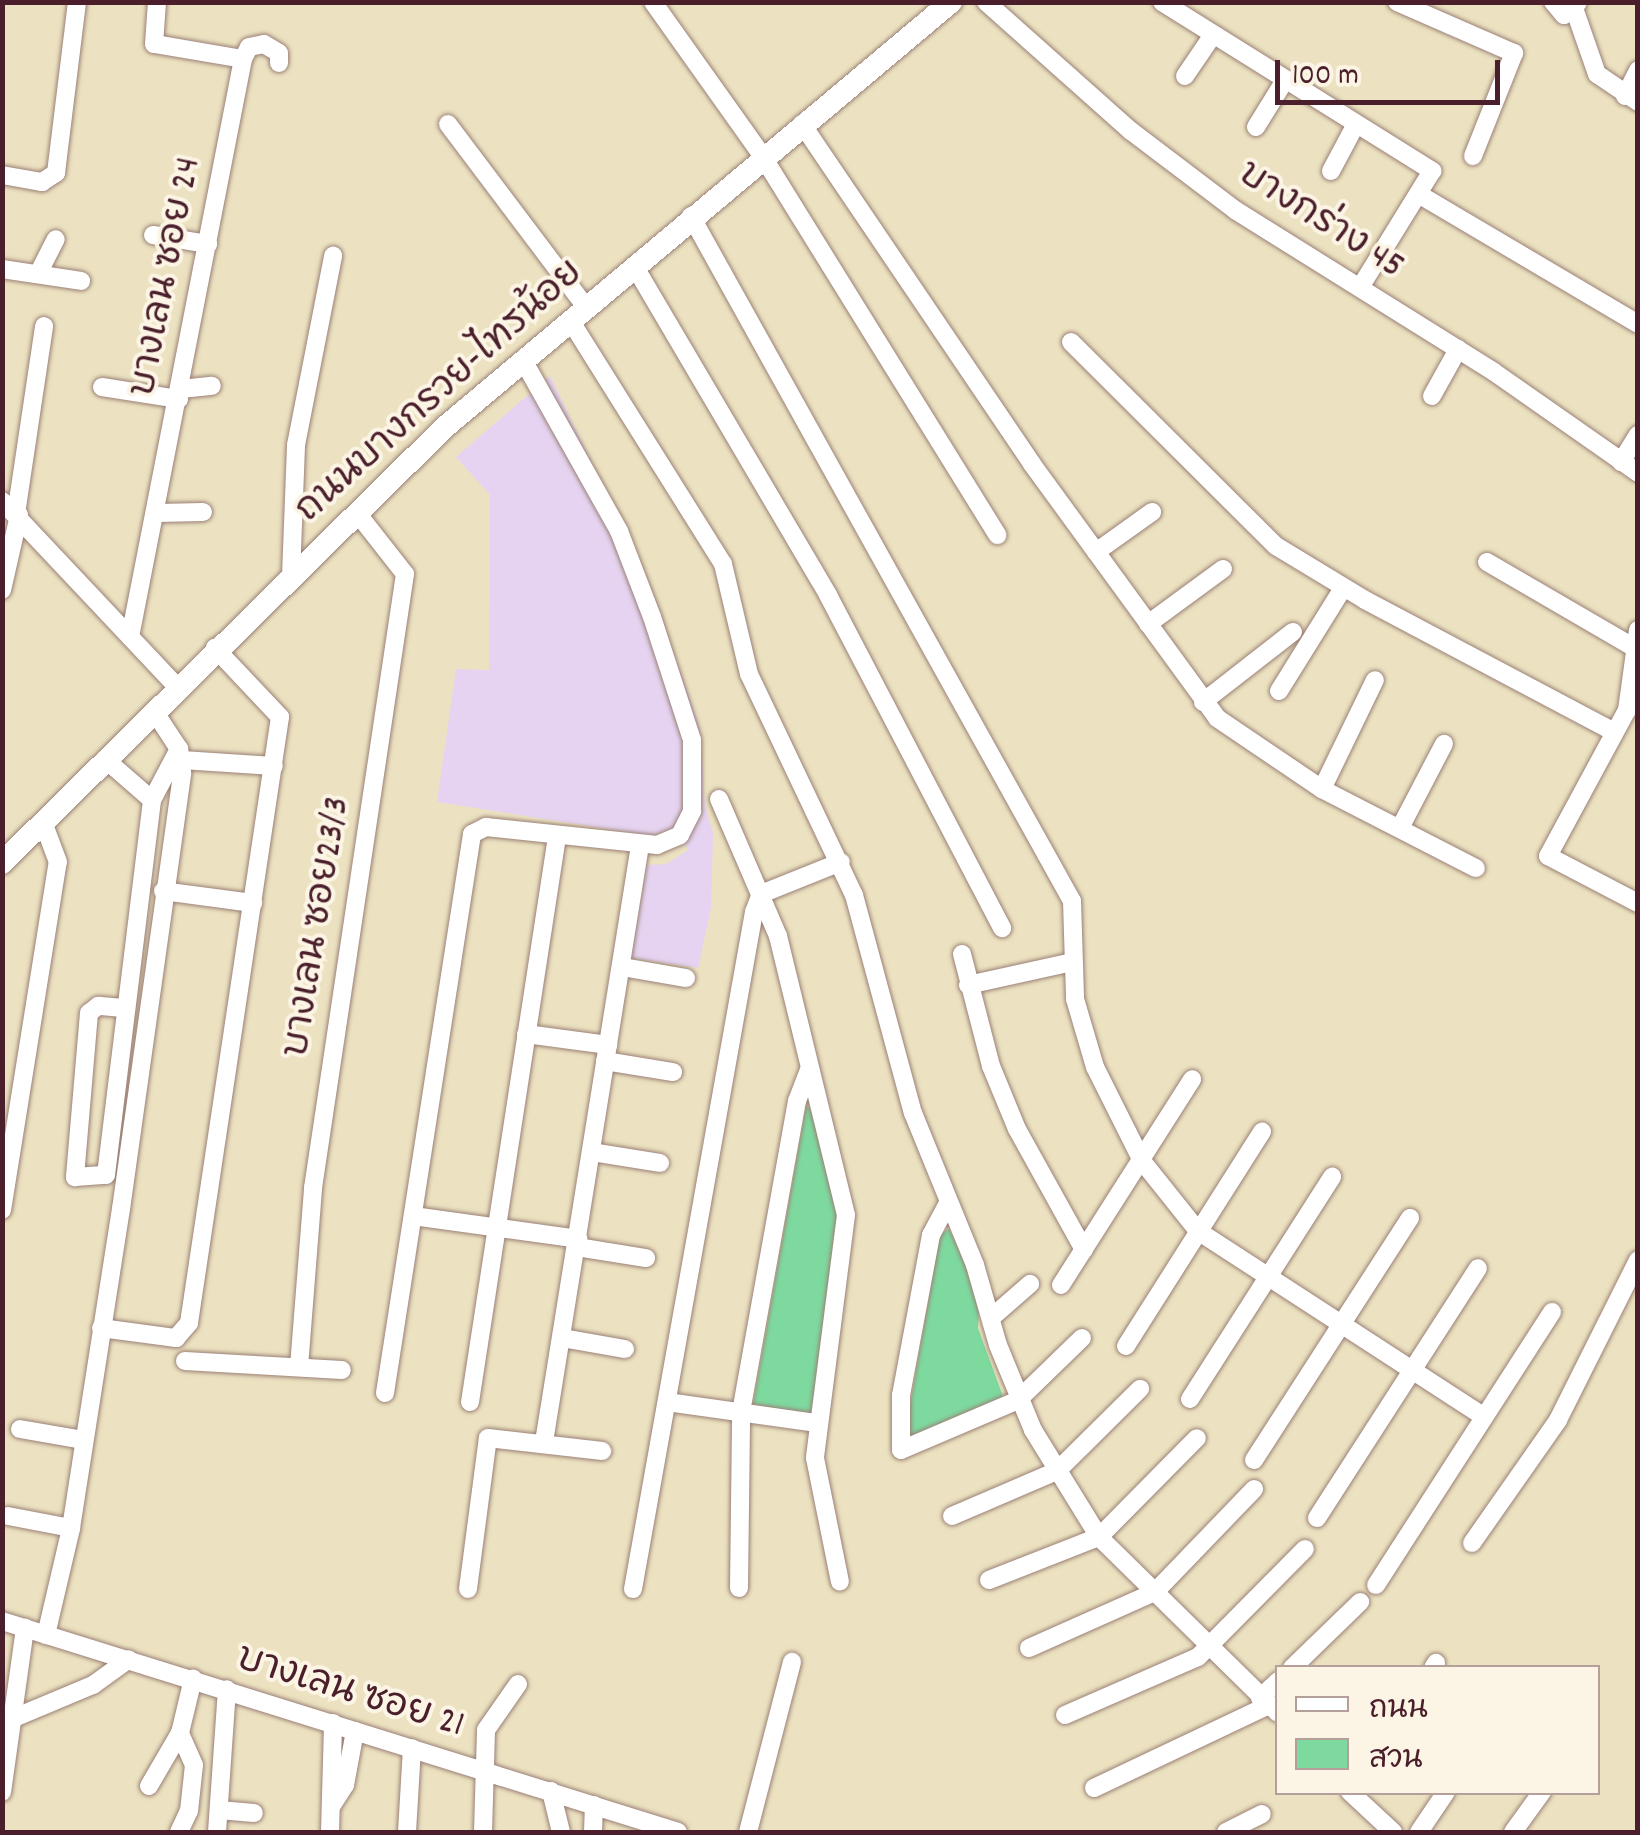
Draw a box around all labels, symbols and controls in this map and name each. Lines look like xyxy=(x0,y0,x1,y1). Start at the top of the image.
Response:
scale bar xyxy=(1280,40,1505,102)
text: 100 m xyxy=(1292,56,1359,99)
street label: บางกร่าง 45 xyxy=(1228,153,1412,291)
street label: บางเลน ซอย 24 xyxy=(122,154,214,400)
street label: ถนนบางกรวย-ไทรน้อย xyxy=(288,252,594,534)
street label: บางเลน ซอย23/3 xyxy=(276,794,362,1060)
street label: บางเลน ซอย 21 xyxy=(231,1638,469,1750)
legend xyxy=(1275,1665,1600,1795)
text: ถนน xyxy=(1369,1690,1428,1733)
text: สวน xyxy=(1369,1740,1423,1783)

